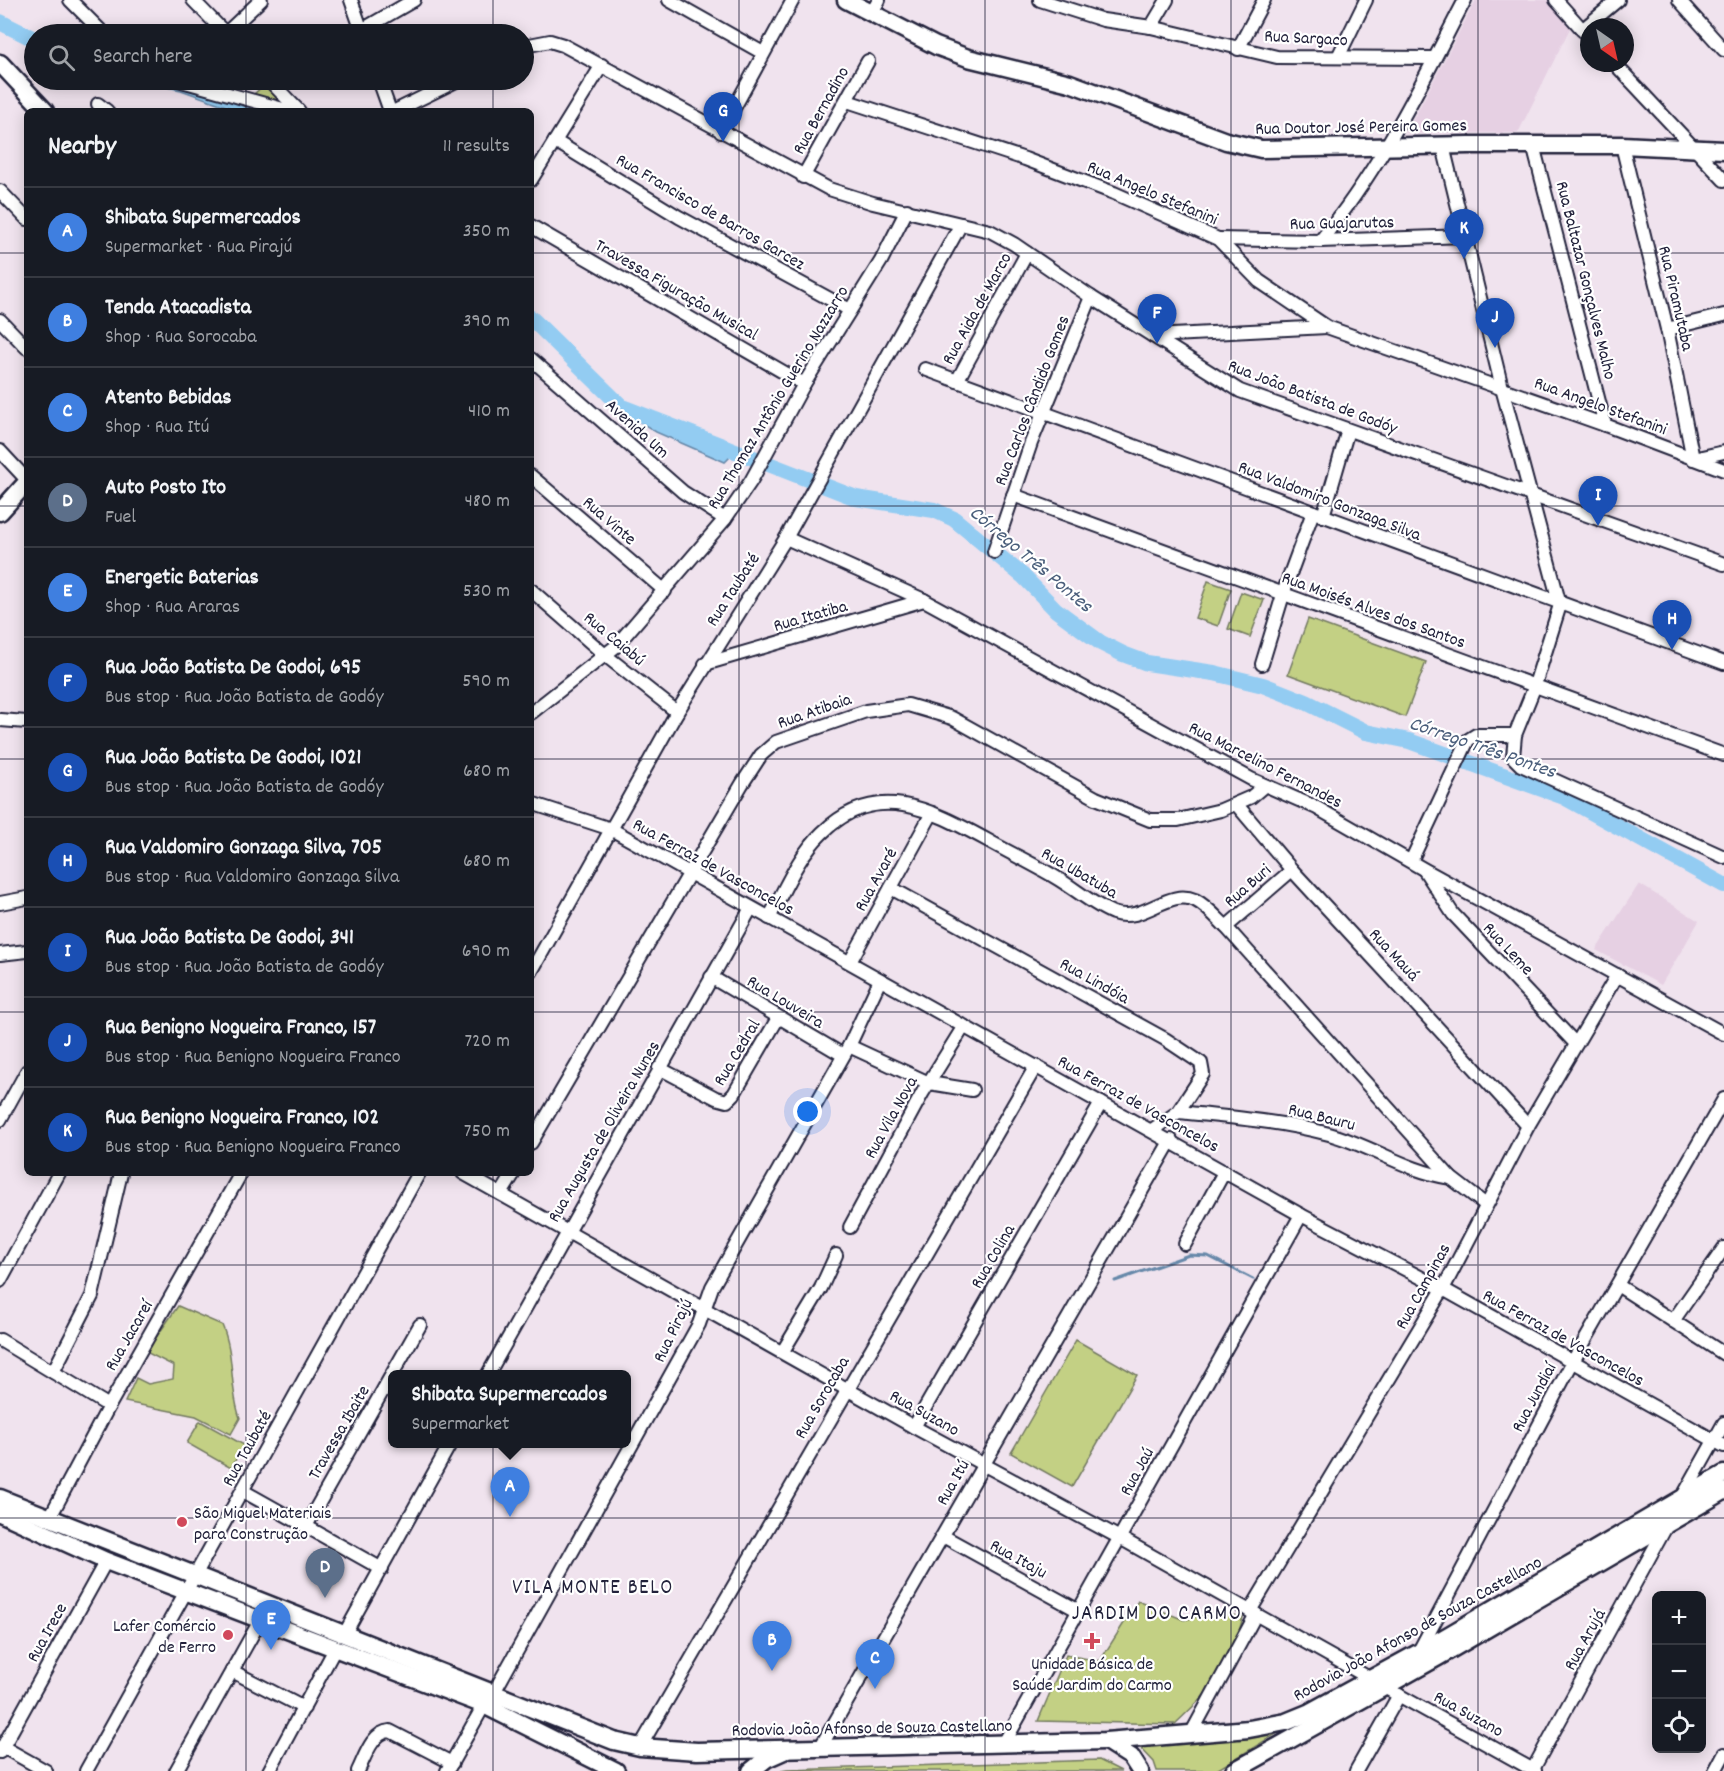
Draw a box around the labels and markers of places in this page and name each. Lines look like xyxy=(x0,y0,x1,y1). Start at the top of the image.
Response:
pin: G xyxy=(704,92,742,142)
pin: K xyxy=(1444,210,1484,259)
pin: F xyxy=(1138,294,1176,344)
pin: J xyxy=(1476,298,1514,348)
pin: I xyxy=(1578,476,1618,526)
pin: H xyxy=(1652,600,1692,650)
pin: A xyxy=(490,1468,530,1517)
place label: São Miguel Materiais para Construção xyxy=(194,1502,332,1548)
marker: São Miguel Materiais para Construção xyxy=(175,1515,189,1529)
pin: D xyxy=(306,1548,344,1598)
pin: E xyxy=(252,1600,290,1650)
place label: Lafer Comércio de Ferro xyxy=(113,1615,216,1661)
pin: B xyxy=(752,1622,792,1671)
marker: Lafer Comércio de Ferro xyxy=(221,1628,235,1642)
marker: Unidade Básica de Saúde Jardim do Carmo xyxy=(1083,1632,1101,1650)
pin: C xyxy=(856,1640,894,1689)
place label: Unidade Básica de Saúde Jardim do Carmo xyxy=(1012,1653,1172,1699)

